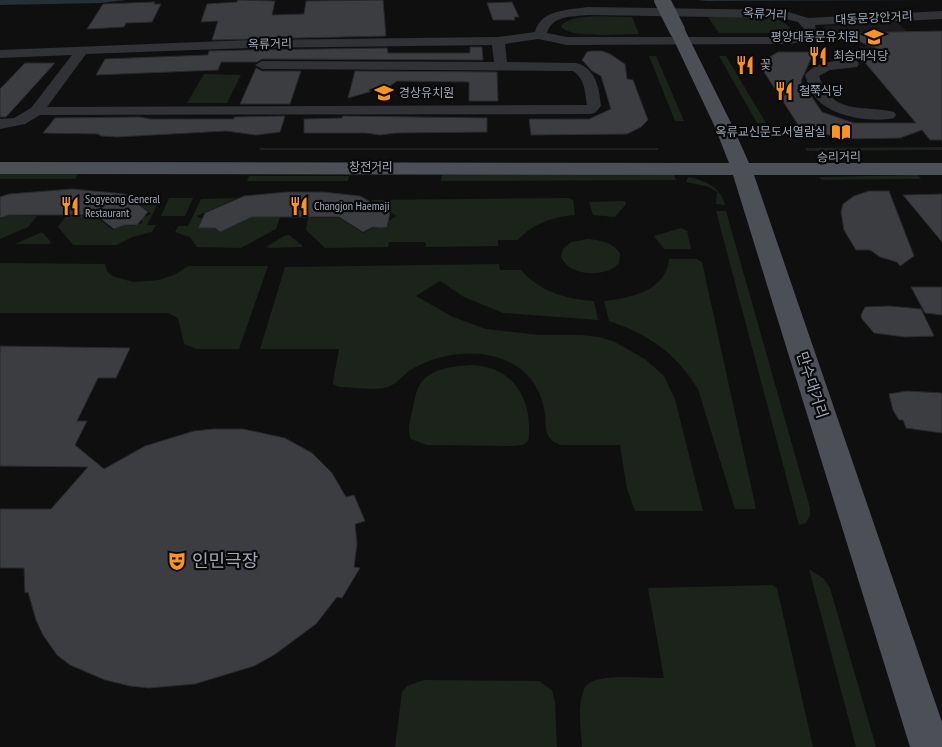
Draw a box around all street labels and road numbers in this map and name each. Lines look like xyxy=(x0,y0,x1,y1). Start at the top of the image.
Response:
street label: 옥류거리 xyxy=(742,4,788,23)
street label: 대동문강안거리 xyxy=(835,8,913,27)
street label: 옥류거리 xyxy=(248,36,292,51)
street label: 승리거리 xyxy=(817,149,861,164)
street label: 창전거리 xyxy=(349,159,393,174)
street label: 만수대거리 xyxy=(793,349,832,421)

